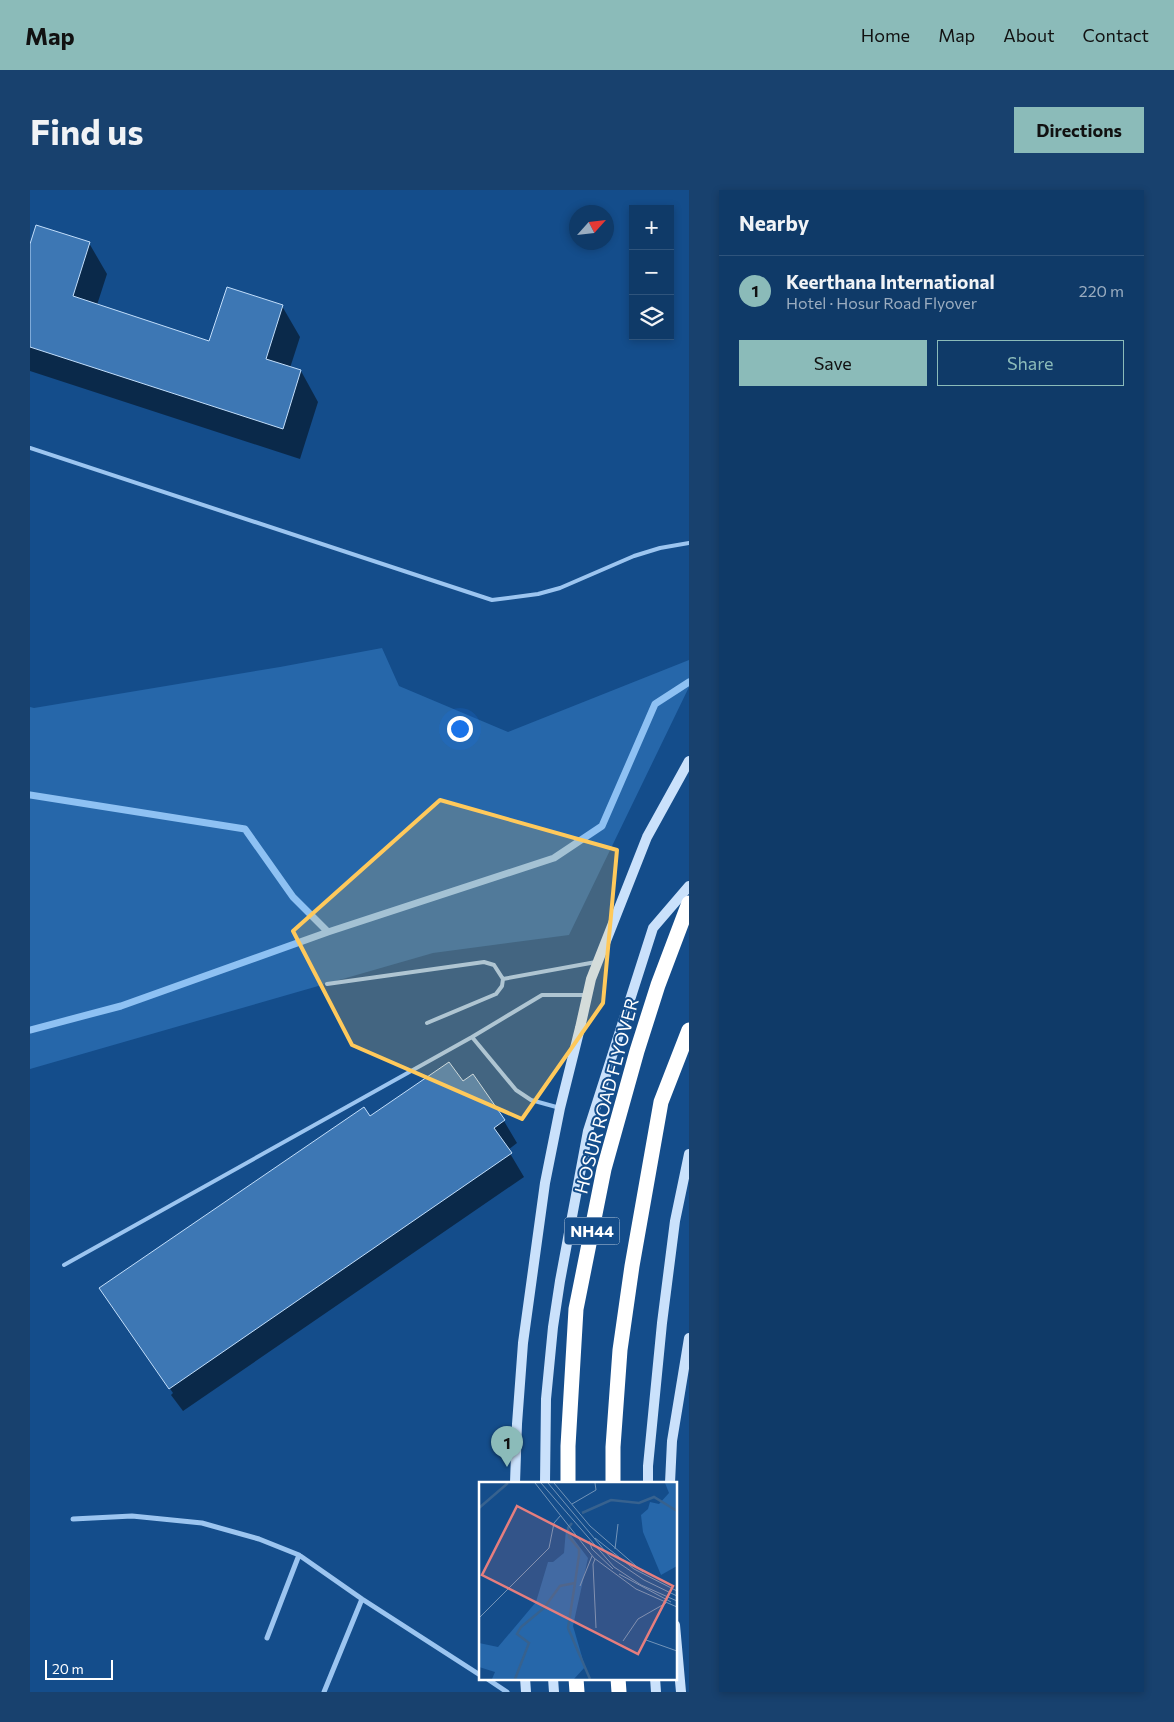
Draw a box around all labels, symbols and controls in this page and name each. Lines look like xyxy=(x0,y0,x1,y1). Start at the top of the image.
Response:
text: Map xyxy=(25,21,75,50)
text: Home xyxy=(861,24,910,46)
text: Map xyxy=(938,24,975,46)
text: About xyxy=(1003,24,1055,46)
text: Contact xyxy=(1083,24,1149,46)
button: Directions xyxy=(1014,107,1144,153)
text: Find us xyxy=(30,109,144,152)
north arrow xyxy=(569,205,614,250)
map controls xyxy=(629,205,674,340)
button: + xyxy=(629,205,674,250)
text: Nearby xyxy=(739,210,809,235)
button: − xyxy=(629,250,674,295)
text: Keerthana International xyxy=(786,270,995,293)
text: 1 xyxy=(751,281,759,300)
text: 220 m xyxy=(1079,281,1124,300)
text: Hotel · Hosur Road Flyover xyxy=(786,293,977,312)
button: layers xyxy=(629,295,674,340)
button: Save xyxy=(739,340,927,386)
button: Share xyxy=(937,340,1124,386)
your location xyxy=(447,716,473,742)
street label: HOSUR ROAD FLYOVER xyxy=(569,996,643,1196)
road number: NH44 xyxy=(564,1218,620,1244)
pin: 1 xyxy=(491,1426,523,1467)
inset map xyxy=(479,1482,676,1680)
scale bar xyxy=(45,1657,112,1680)
text: 20 m xyxy=(52,1660,84,1677)

